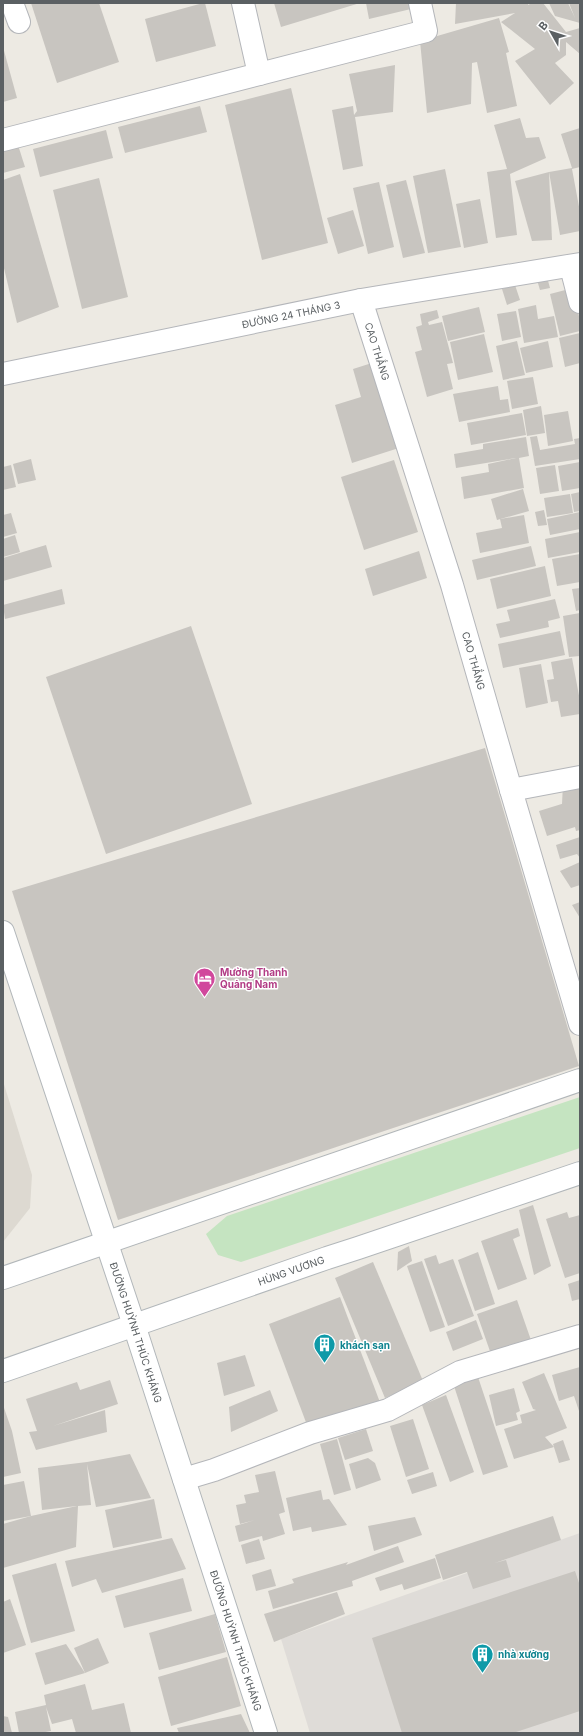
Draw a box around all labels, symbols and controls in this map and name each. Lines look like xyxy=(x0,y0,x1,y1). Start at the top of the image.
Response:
north arrow xyxy=(531,12,571,52)
text: B xyxy=(535,18,551,33)
street label: ĐƯỜNG 24 THÁNG 3 xyxy=(241,298,341,330)
street label: CAO THẮNG xyxy=(363,321,392,382)
street label: CAO THẮNG xyxy=(460,630,488,691)
hotel icon: Mường Thanh Quảng Nam xyxy=(191,965,217,998)
place label: Mường Thanh Quảng Nam xyxy=(220,966,288,991)
street label: HÙNG VƯƠNG xyxy=(256,1253,326,1288)
street label: ĐƯỜNG HUỲNH THÚC KHÁNG xyxy=(107,1261,165,1404)
building icon: khách sạn xyxy=(312,1332,338,1365)
place label: khách sạn xyxy=(340,1339,390,1352)
street label: ĐƯỜNG HUỲNH THÚC KHÁNG xyxy=(208,1569,264,1712)
building icon: nhà xưởng xyxy=(469,1641,495,1674)
place label: nhà xưởng xyxy=(498,1648,549,1661)

